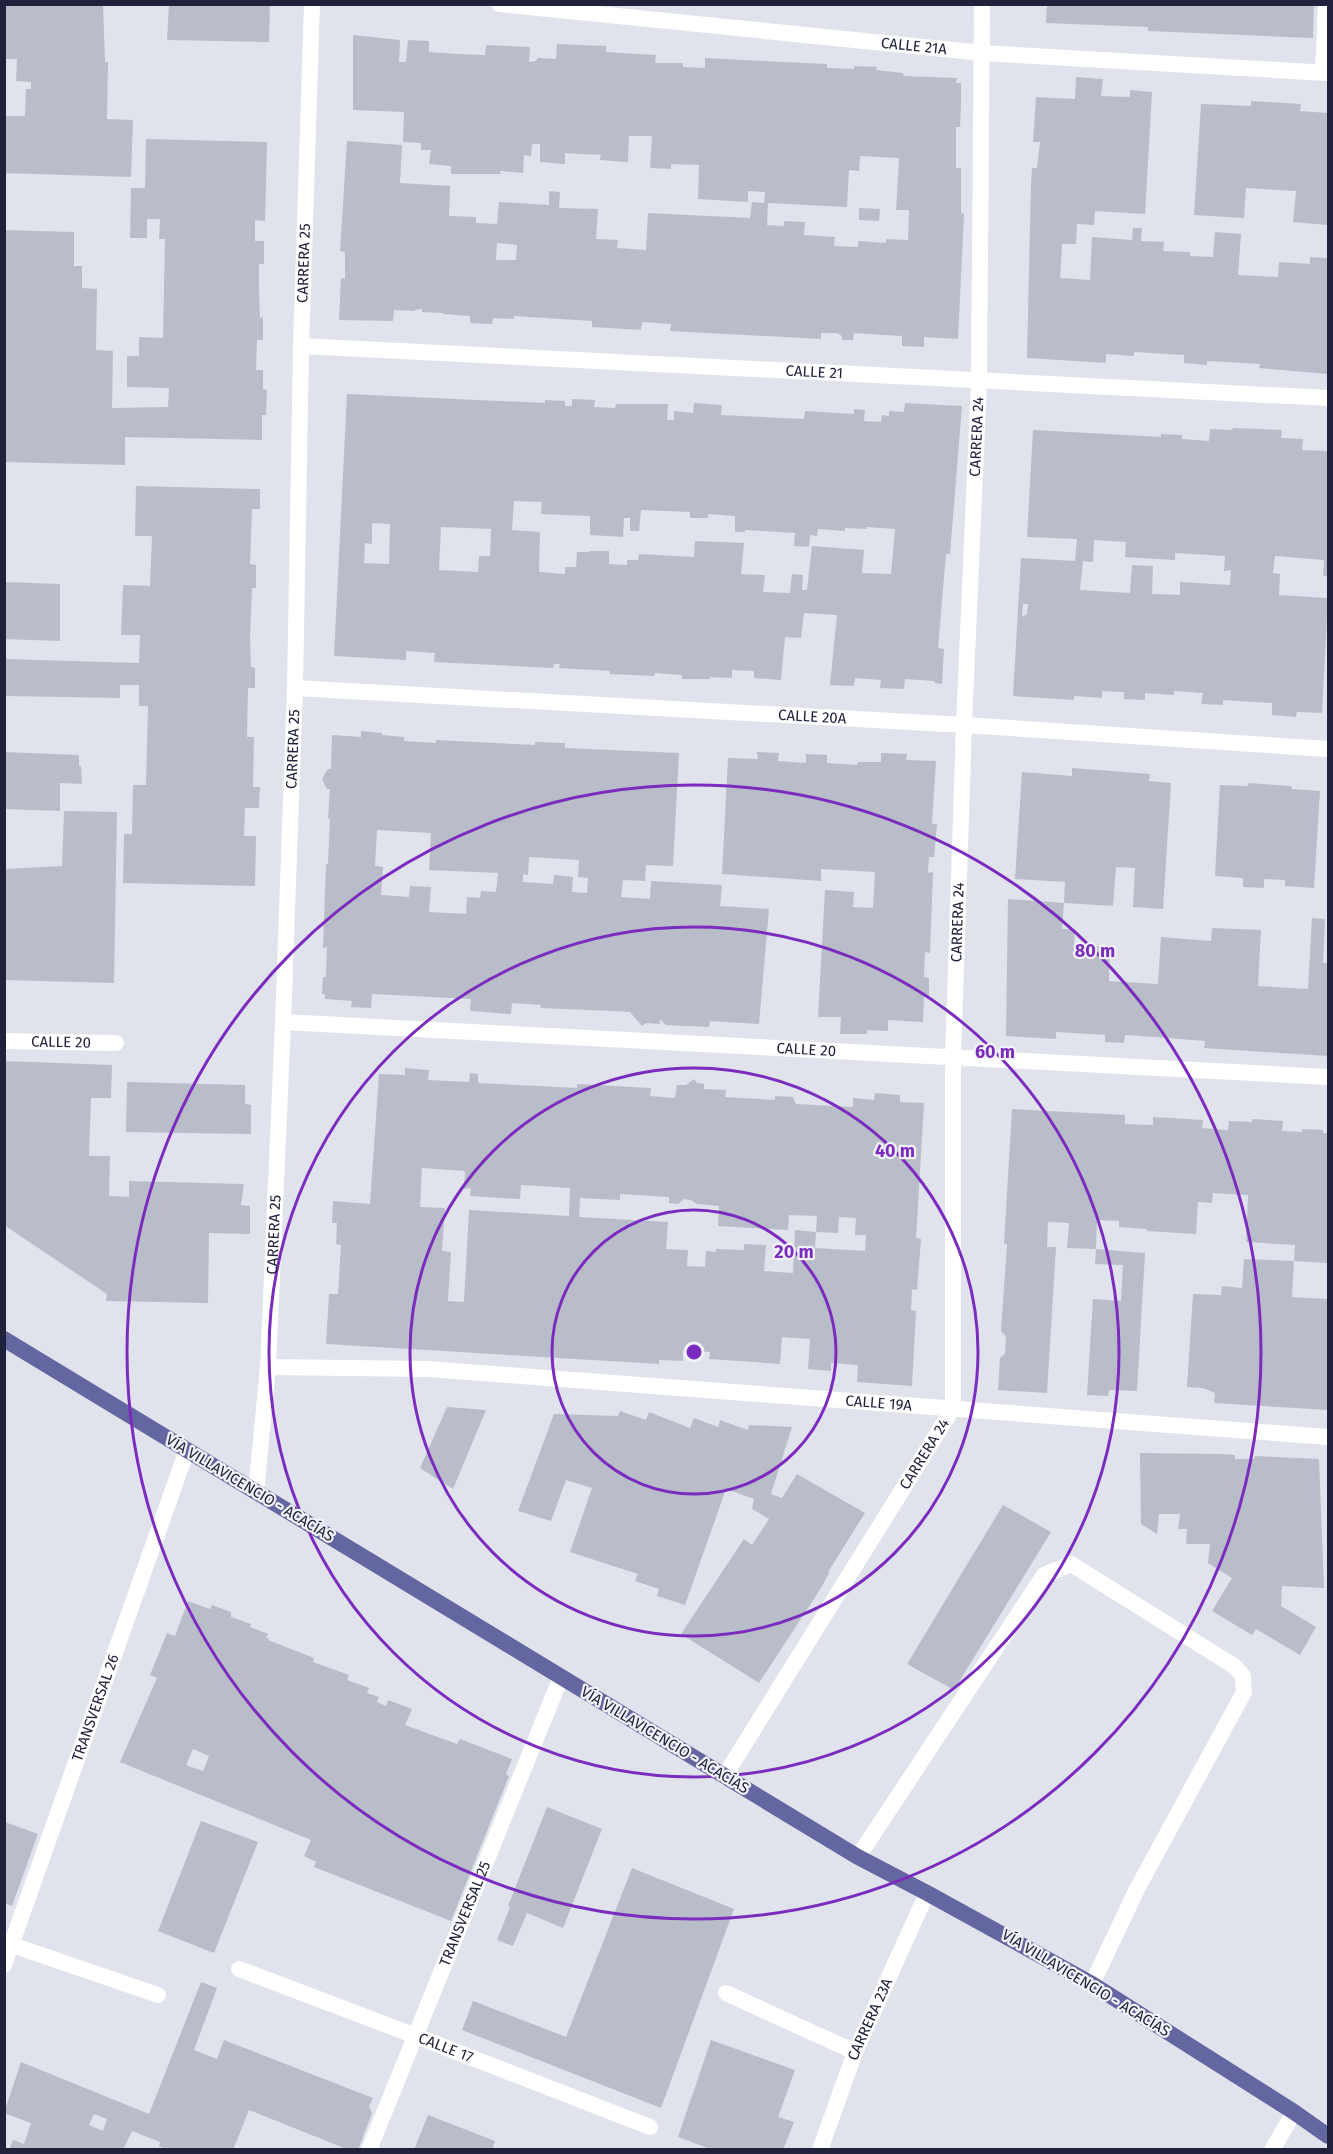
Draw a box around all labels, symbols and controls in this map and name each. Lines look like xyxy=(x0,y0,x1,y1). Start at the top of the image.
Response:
street label: CALLE 21A xyxy=(880,34,948,58)
street label: CARRERA 25 xyxy=(293,223,314,303)
street label: CALLE 21 xyxy=(785,362,844,382)
street label: CARRERA 24 xyxy=(966,396,987,477)
street label: CALLE 20A xyxy=(778,706,847,728)
street label: CARRERA 25 xyxy=(282,709,303,789)
street label: CARRERA 24 xyxy=(947,882,968,963)
text: 80 m xyxy=(1075,940,1115,962)
street label: CALLE 20 xyxy=(31,1032,91,1052)
street label: CALLE 20 xyxy=(776,1039,837,1060)
text: 60 m xyxy=(975,1041,1015,1063)
text: 40 m xyxy=(875,1140,915,1162)
street label: CARRERA 25 xyxy=(263,1194,284,1275)
text: 20 m xyxy=(774,1241,814,1263)
centre of rings xyxy=(684,1342,704,1362)
street label: CALLE 19A xyxy=(845,1392,913,1415)
street label: CARRERA 24 xyxy=(896,1415,953,1493)
street label: VÍA VILLAVICENCIO - ACACÍAS xyxy=(163,1431,337,1545)
street label: TRANSVERSAL 26 xyxy=(68,1652,123,1764)
street label: VÍA VILLAVICENCIO - ACACÍAS xyxy=(578,1683,752,1797)
street label: TRANSVERSAL 25 xyxy=(435,1858,494,1969)
street label: VÍA VILLAVICENCIO - ACACÍAS xyxy=(999,1926,1173,2040)
street label: CARRERA 23A xyxy=(844,1975,896,2063)
street label: CALLE 17 xyxy=(416,2029,476,2066)

